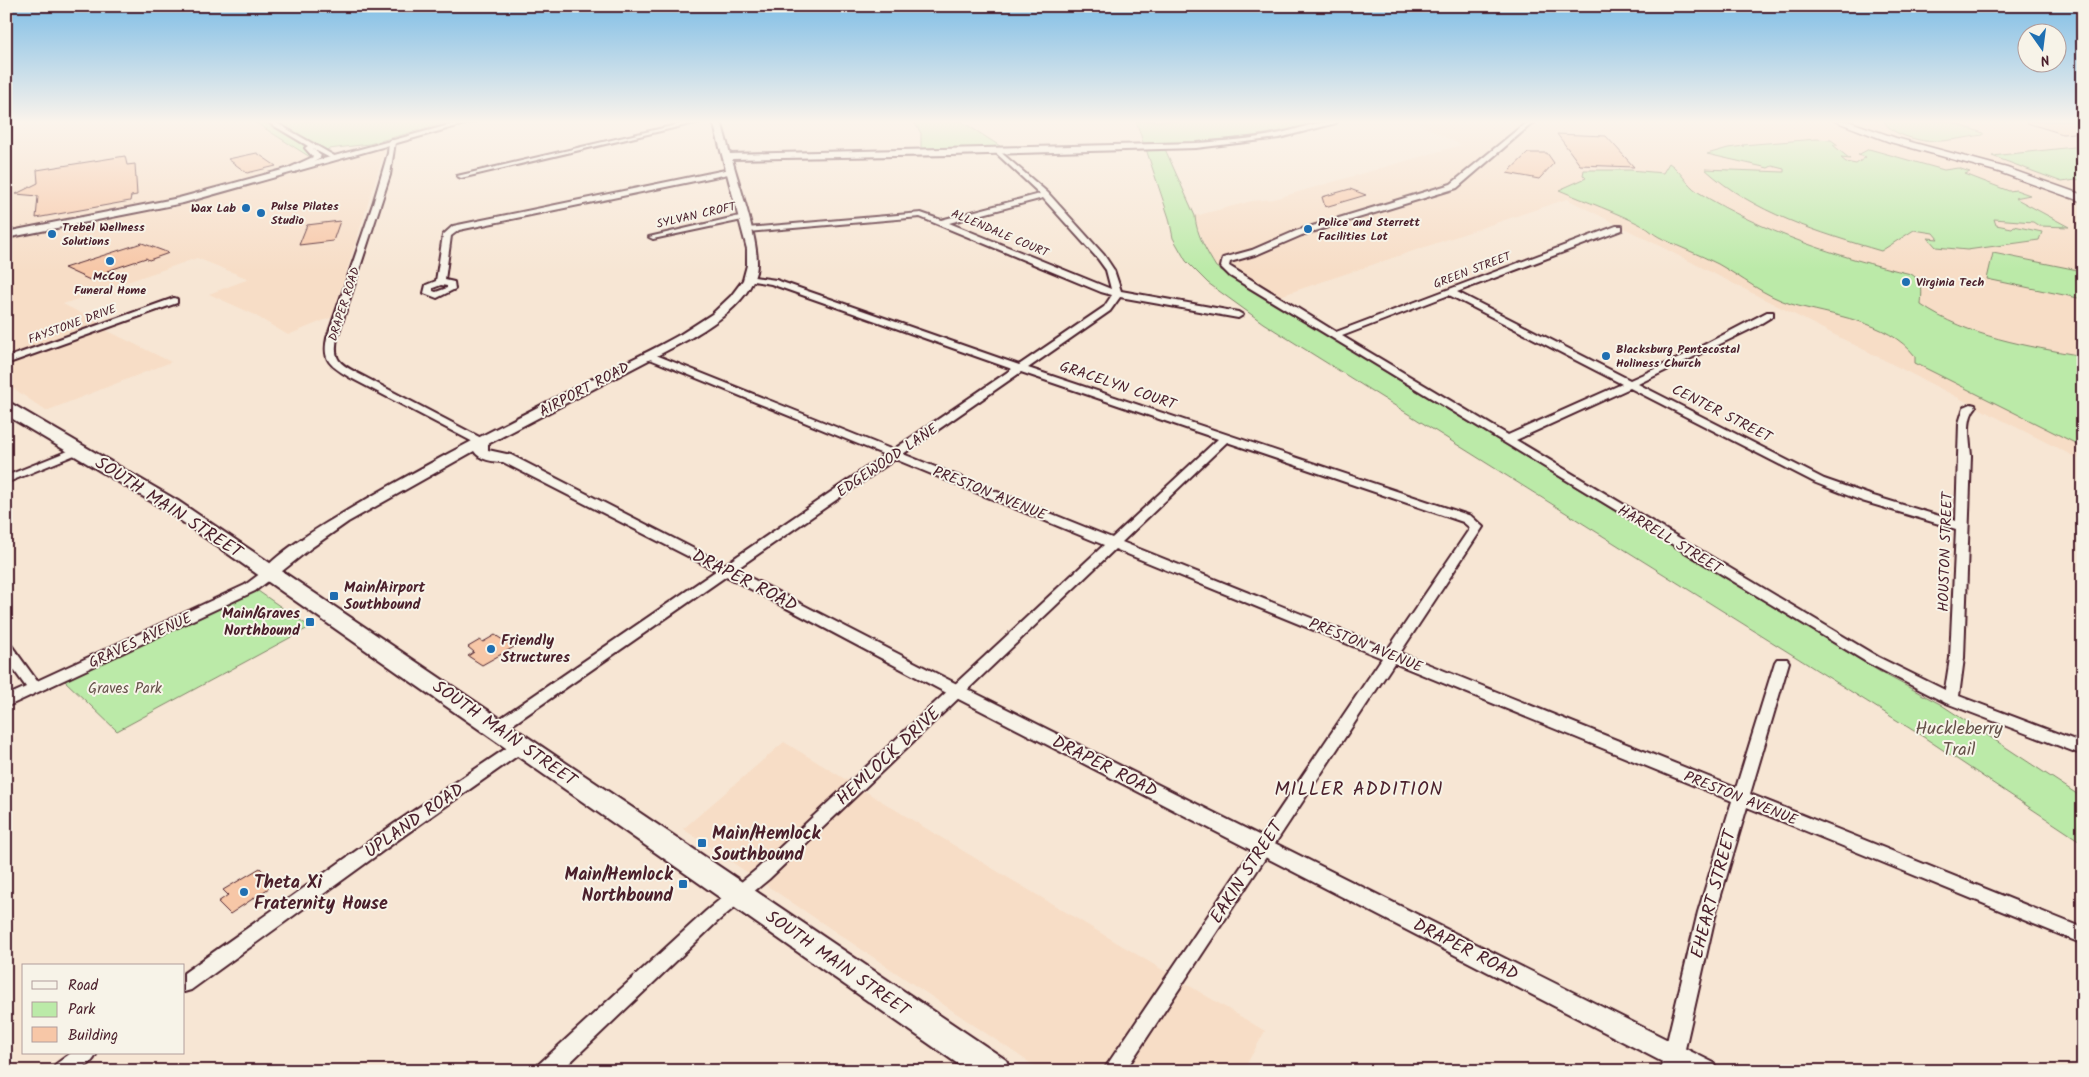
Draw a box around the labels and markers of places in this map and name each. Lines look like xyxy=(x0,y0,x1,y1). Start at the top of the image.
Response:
place label: Pulse Pilates Studio xyxy=(271,197,339,230)
place label: Wax Lab xyxy=(191,199,236,218)
marker: Wax Lab xyxy=(240,202,252,214)
marker: Pulse Pilates Studio xyxy=(255,207,267,219)
place label: Police and Sterrett Facilities Lot xyxy=(1318,213,1420,246)
place label: Trebel Wellness Solutions xyxy=(62,218,145,251)
marker: Police and Sterrett Facilities Lot xyxy=(1302,223,1314,235)
marker: Trebel Wellness Solutions xyxy=(46,228,58,240)
marker: McCoy Funeral Home xyxy=(104,255,116,267)
place label: McCoy Funeral Home xyxy=(74,267,146,300)
place label: Virginia Tech xyxy=(1916,273,1985,292)
marker: Virginia Tech xyxy=(1900,276,1912,288)
place label: Blacksburg Pentecostal Holiness Church xyxy=(1616,340,1740,373)
marker: Blacksburg Pentecostal Holiness Church xyxy=(1600,350,1612,362)
place label: Main/Airport Southbound xyxy=(344,576,426,617)
marker: Main/Airport Southbound xyxy=(328,590,340,602)
place label: Main/Graves Northbound xyxy=(222,602,301,643)
marker: Main/Graves Northbound xyxy=(304,616,316,628)
place label: Friendly Structures xyxy=(501,629,570,670)
marker: Friendly Structures xyxy=(485,643,497,655)
place label: Main/Hemlock Southbound xyxy=(712,820,822,870)
marker: Main/Hemlock Southbound xyxy=(696,837,708,849)
place label: Main/Hemlock Northbound xyxy=(565,861,674,911)
place label: Theta Xi Fraternity House xyxy=(254,869,388,919)
marker: Main/Hemlock Northbound xyxy=(677,878,689,890)
marker: Theta Xi Fraternity House xyxy=(238,886,250,898)

